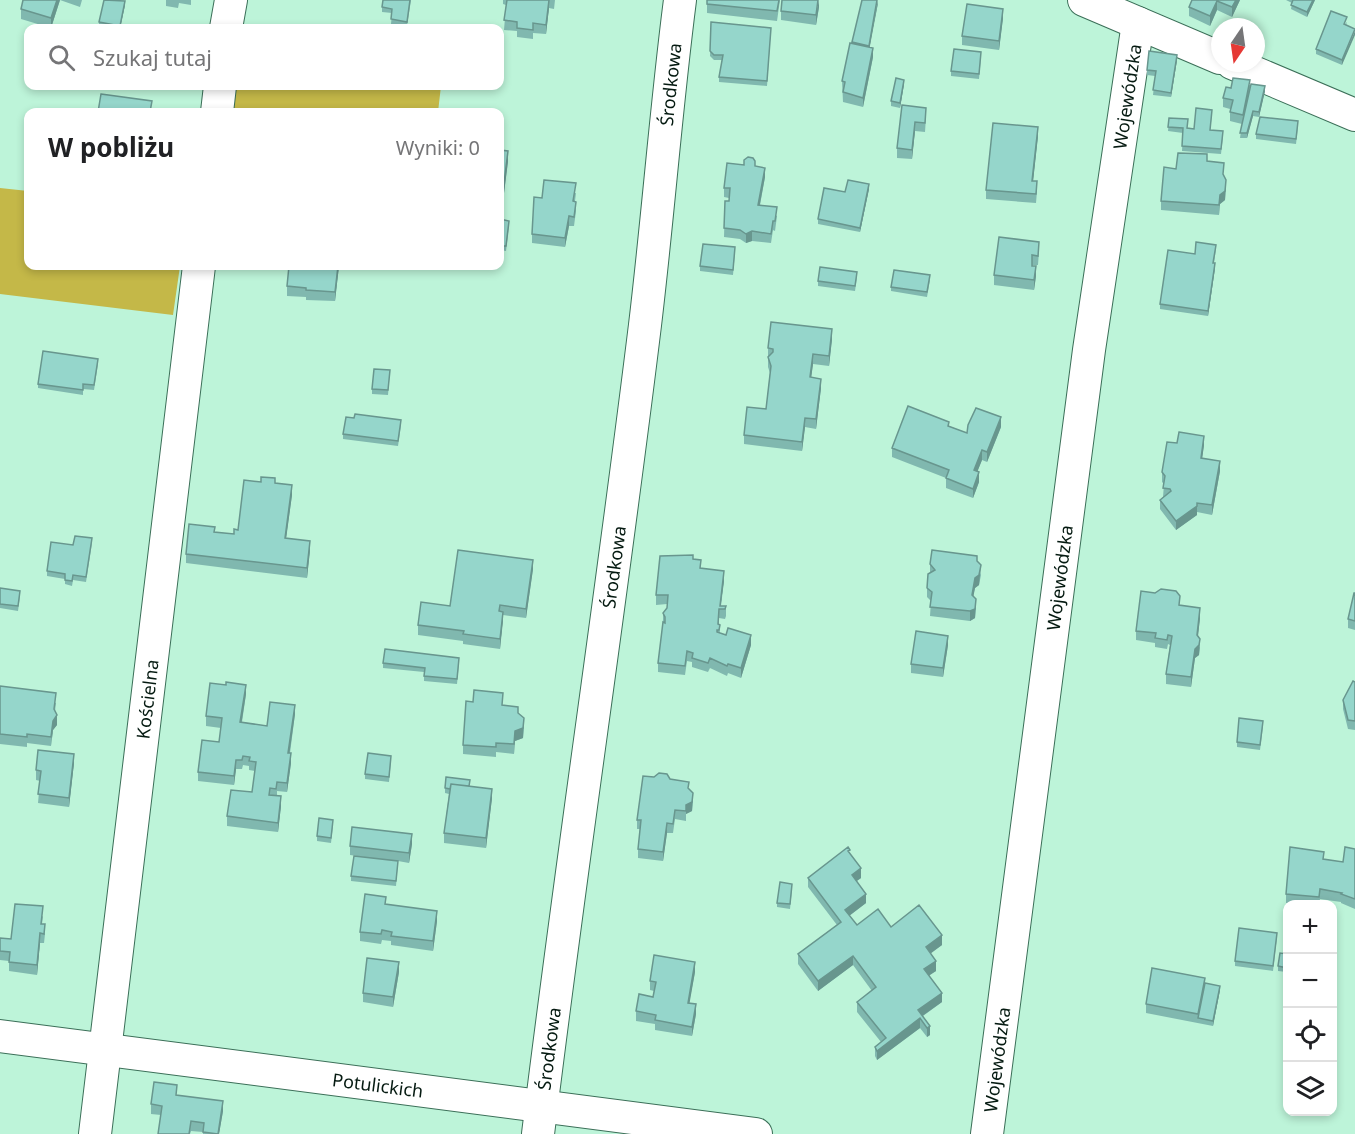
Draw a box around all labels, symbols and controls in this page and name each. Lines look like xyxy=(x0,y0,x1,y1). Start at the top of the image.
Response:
north arrow xyxy=(1211,18,1265,72)
search box xyxy=(24,24,504,90)
icon: search xyxy=(45,41,78,74)
text: Szukaj tutaj xyxy=(93,42,212,72)
street label: Środkowa xyxy=(654,42,687,127)
street label: Wojewódzka xyxy=(1107,42,1147,151)
text: W pobliżu xyxy=(48,129,174,165)
text: Wyniki: 0 xyxy=(396,134,480,161)
street label: Środkowa xyxy=(596,524,631,610)
street label: Wojewódzka xyxy=(1041,524,1078,632)
street label: Kościelna xyxy=(130,658,164,740)
map controls xyxy=(1283,900,1337,1116)
button: + xyxy=(1283,900,1337,954)
button: − xyxy=(1283,954,1337,1008)
street label: Wojewódzka xyxy=(978,1005,1015,1114)
street label: Środkowa xyxy=(532,1006,566,1092)
button: locate xyxy=(1283,1008,1337,1062)
button: layers xyxy=(1283,1062,1337,1116)
street label: Potulickich xyxy=(331,1067,425,1103)

